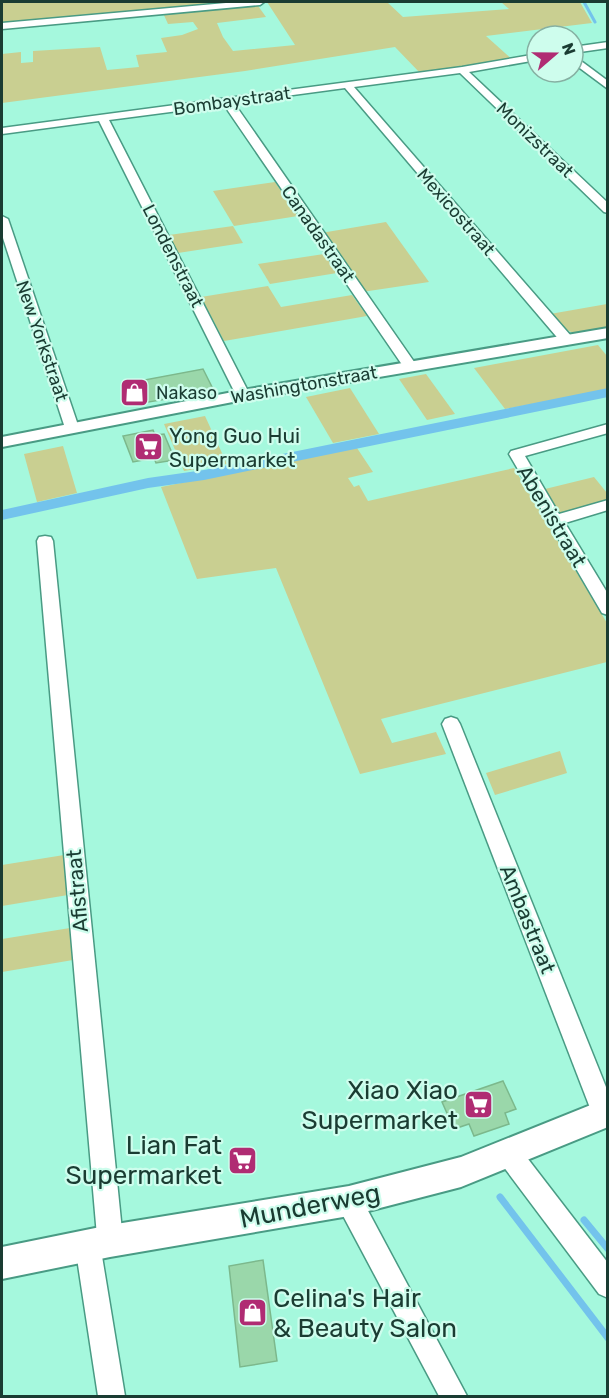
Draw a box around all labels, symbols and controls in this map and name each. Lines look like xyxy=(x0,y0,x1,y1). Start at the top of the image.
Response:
north arrow xyxy=(525,24,585,84)
text: N xyxy=(558,40,580,58)
street label: Bombaystraat xyxy=(172,82,292,120)
street label: Monizstraat xyxy=(492,98,578,182)
street label: Mexicostraat xyxy=(412,164,500,260)
street label: Canadastraat xyxy=(277,181,359,287)
street label: Londenstraat xyxy=(138,201,208,311)
street label: New Yorkstraat xyxy=(11,278,73,404)
street label: Washingtonstraat xyxy=(229,361,379,409)
shop icon: Nakaso xyxy=(119,377,151,409)
place label: Nakaso xyxy=(156,382,217,404)
place label: Yong Guo Hui Supermarket xyxy=(169,423,300,472)
supermarket icon: Yong Guo Hui Supermarket xyxy=(132,431,164,463)
street label: Abenistraat xyxy=(512,461,592,571)
street label: Afistraat xyxy=(61,848,93,934)
street label: Ambastraat xyxy=(495,861,561,977)
place label: Xiao Xiao Supermarket xyxy=(301,1075,458,1136)
supermarket icon: Xiao Xiao Supermarket xyxy=(463,1089,495,1121)
place label: Lian Fat Supermarket xyxy=(65,1130,222,1191)
supermarket icon: Lian Fat Supermarket xyxy=(227,1144,259,1176)
street label: Munderweg xyxy=(237,1177,383,1235)
place label: Celina's Hair & Beauty Salon xyxy=(273,1283,457,1344)
shop icon: Celina's Hair & Beauty Salon xyxy=(236,1297,268,1329)

